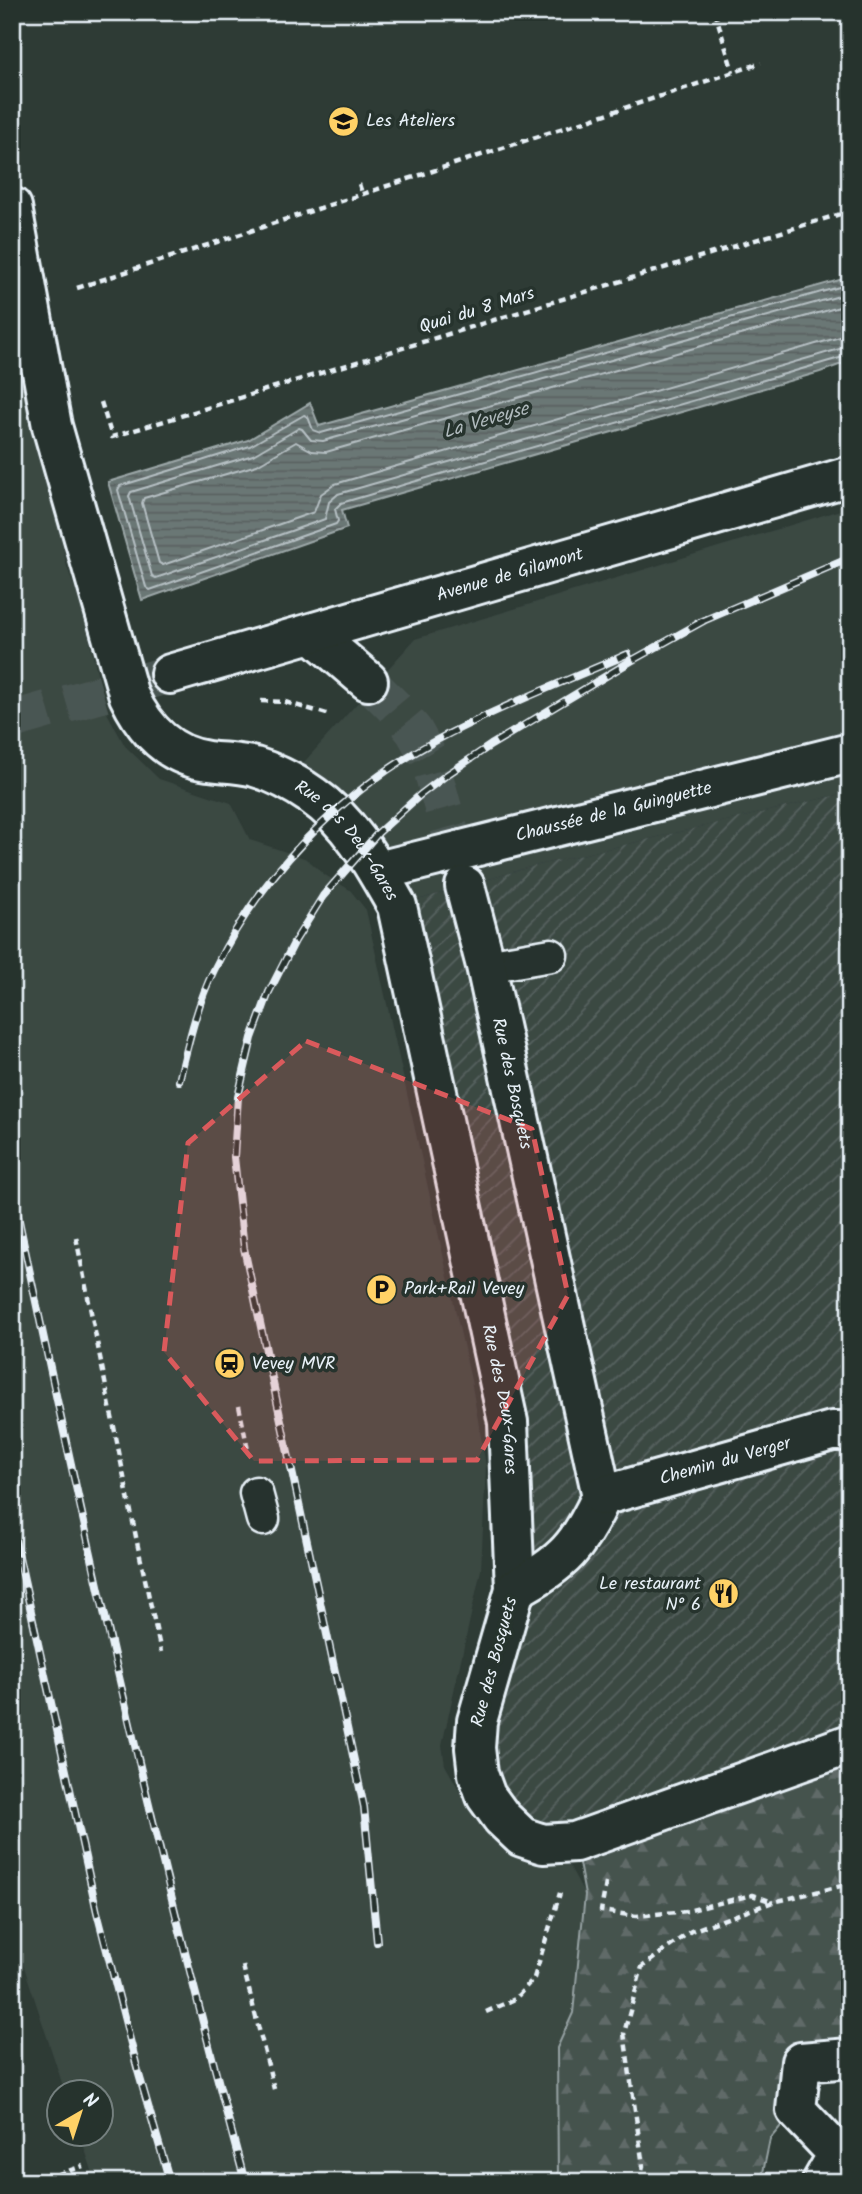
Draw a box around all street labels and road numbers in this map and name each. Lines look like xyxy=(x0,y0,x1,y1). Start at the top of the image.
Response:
street label: Quai du 8 Mars xyxy=(416,280,539,342)
street label: Avenue de Gilamont xyxy=(433,540,588,610)
street label: Rue des Deux-Gares xyxy=(289,773,406,907)
street label: Chaussée de la Guinguette xyxy=(512,774,715,851)
street label: Rue des Bosquets xyxy=(483,1015,540,1152)
street label: Rue des Deux-Gares xyxy=(473,1322,525,1475)
street label: Chemin du Verger xyxy=(656,1429,795,1494)
street label: Rue des Bosquets xyxy=(464,1593,526,1730)

